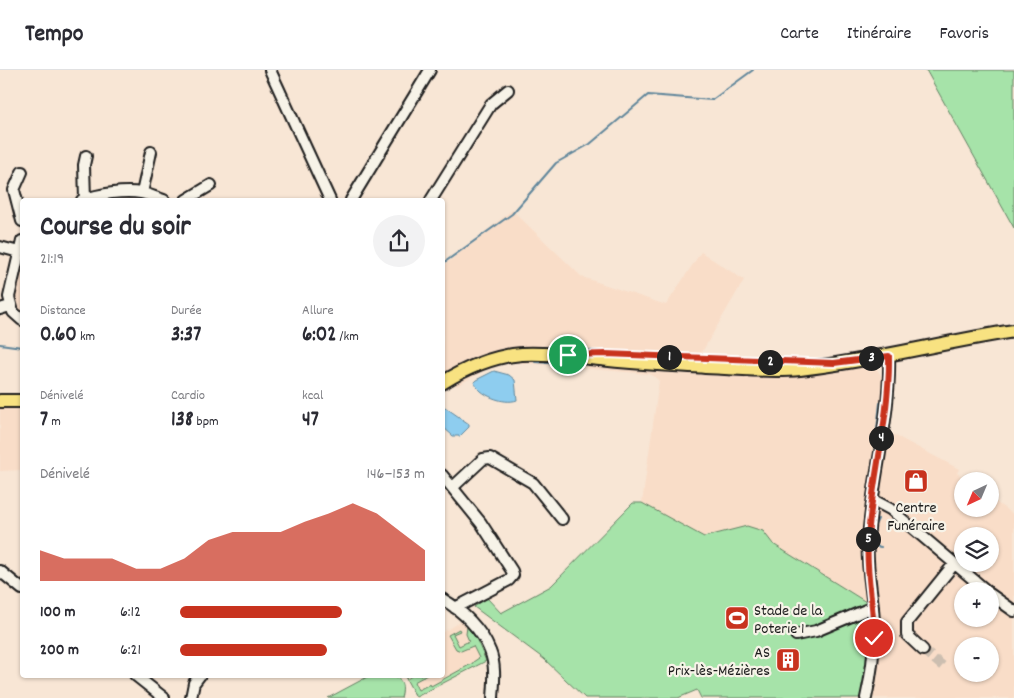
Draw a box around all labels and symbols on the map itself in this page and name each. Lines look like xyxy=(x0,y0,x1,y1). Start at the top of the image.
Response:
pin xyxy=(547,334,589,376)
pin: 1 xyxy=(656,344,682,370)
pin: 3 xyxy=(858,346,884,370)
pin: 2 xyxy=(758,350,782,374)
pin: 4 xyxy=(868,426,894,450)
shop icon: Centre Funéraire xyxy=(903,468,929,494)
north arrow xyxy=(954,472,999,518)
place label: Centre Funéraire xyxy=(887,497,945,538)
pin: 5 xyxy=(856,526,880,552)
place label: Stade de la Poterie 1 xyxy=(754,600,823,641)
sports icon: Stade de la Poterie 1 xyxy=(724,605,750,631)
pin xyxy=(853,617,895,659)
place label: AS Prix-lès-Mézières xyxy=(668,642,770,683)
building icon: AS Prix-lès-Mézières xyxy=(775,647,801,673)

